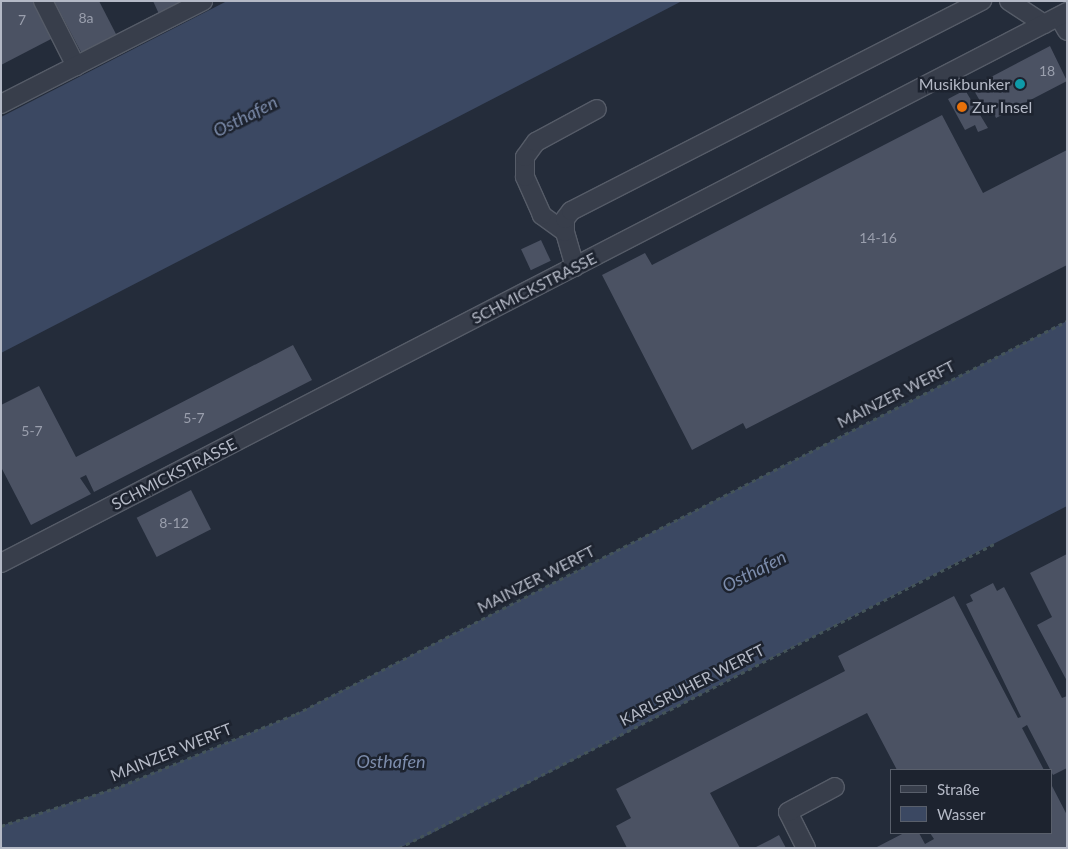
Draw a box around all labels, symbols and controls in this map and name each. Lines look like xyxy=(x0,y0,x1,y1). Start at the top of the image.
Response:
house number: 8a xyxy=(78,10,94,26)
house number: 7 xyxy=(18,12,26,28)
house number: 18 xyxy=(1039,63,1055,79)
place label: Musikbunker xyxy=(919,74,1010,94)
marker: Musikbunker xyxy=(1014,78,1026,90)
water label: Osthafen xyxy=(209,91,281,141)
place label: Zur Insel xyxy=(972,97,1033,117)
marker: Zur Insel xyxy=(956,101,968,113)
house number: 14-16 xyxy=(859,230,897,246)
street label: SCHMICKSTRASSE xyxy=(468,248,600,328)
street label: MAINZER WERFT xyxy=(834,356,958,432)
house number: 5-7 xyxy=(183,410,205,426)
house number: 5-7 xyxy=(21,423,43,439)
street label: SCHMICKSTRASSE xyxy=(108,434,240,514)
house number: 8-12 xyxy=(159,515,189,531)
street label: MAINZER WERFT xyxy=(474,541,598,617)
water label: Osthafen xyxy=(718,546,790,596)
street label: KARLSRUHER WERFT xyxy=(616,640,768,730)
street label: MAINZER WERFT xyxy=(107,719,235,785)
water label: Osthafen xyxy=(356,750,426,772)
legend xyxy=(890,769,1053,834)
text: Straße xyxy=(937,780,980,798)
text: Wasser xyxy=(937,805,986,823)

